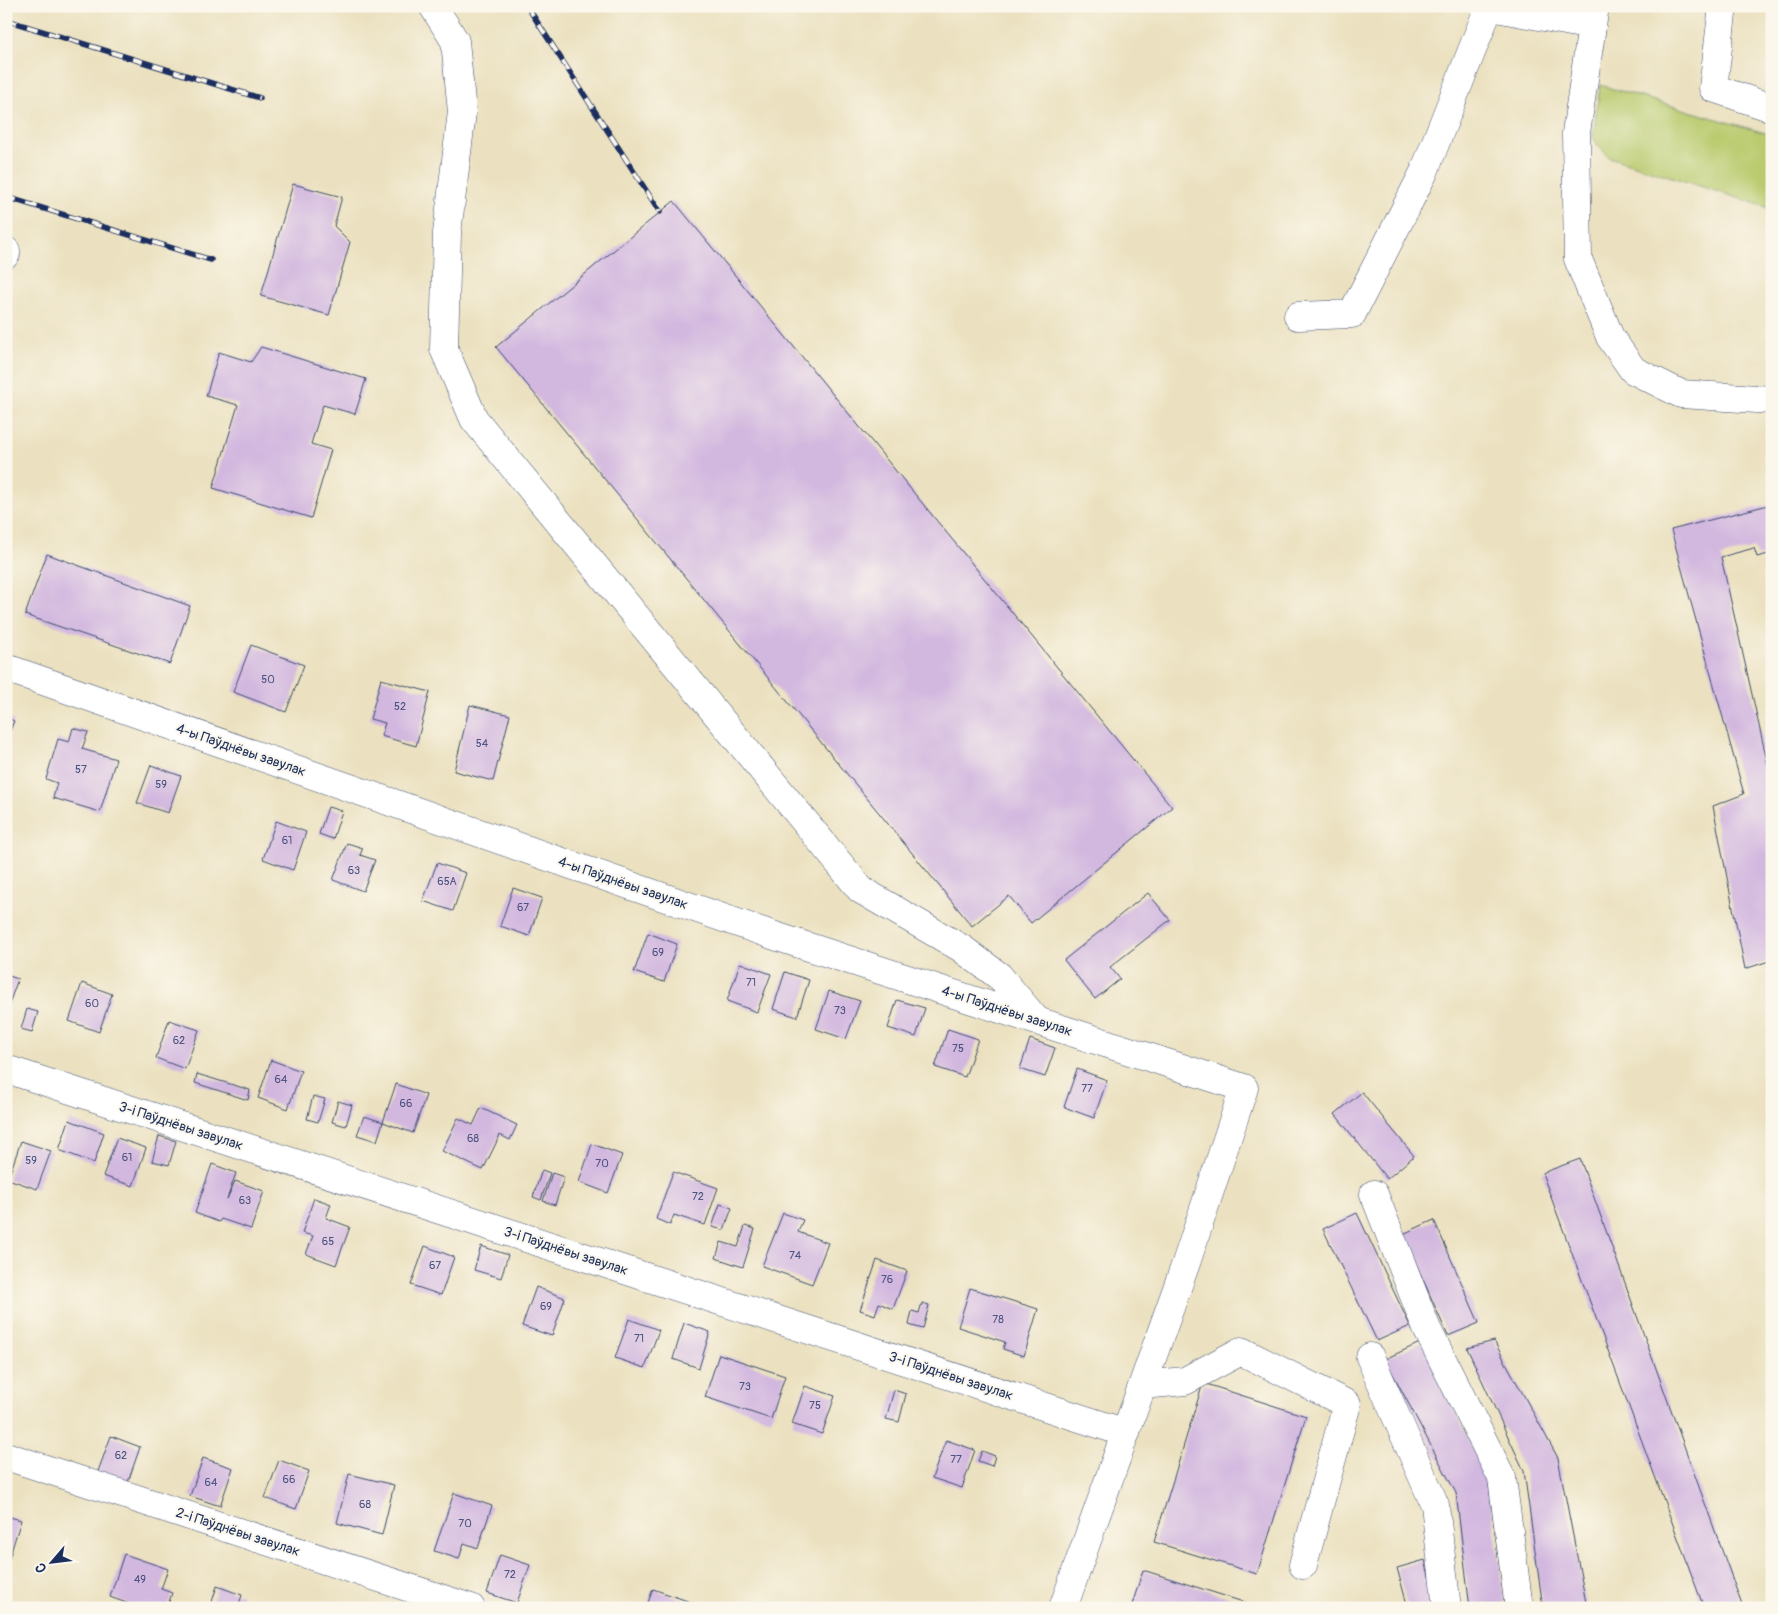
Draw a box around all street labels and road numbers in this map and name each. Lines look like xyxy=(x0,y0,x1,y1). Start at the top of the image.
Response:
street label: 4-ы Паўднёвы завулак xyxy=(174,720,308,780)
street label: 4-ы Паўднёвы завулак xyxy=(556,853,690,913)
street label: 4-ы Паўднёвы завулак xyxy=(940,982,1074,1040)
street label: 3-і Паўднёвы завулак xyxy=(117,1098,245,1154)
street label: 3-і Паўднёвы завулак xyxy=(502,1223,630,1279)
street label: 3-і Паўднёвы завулак xyxy=(887,1348,1015,1404)
street label: 2-і Паўднёвы завулак xyxy=(174,1504,302,1560)

